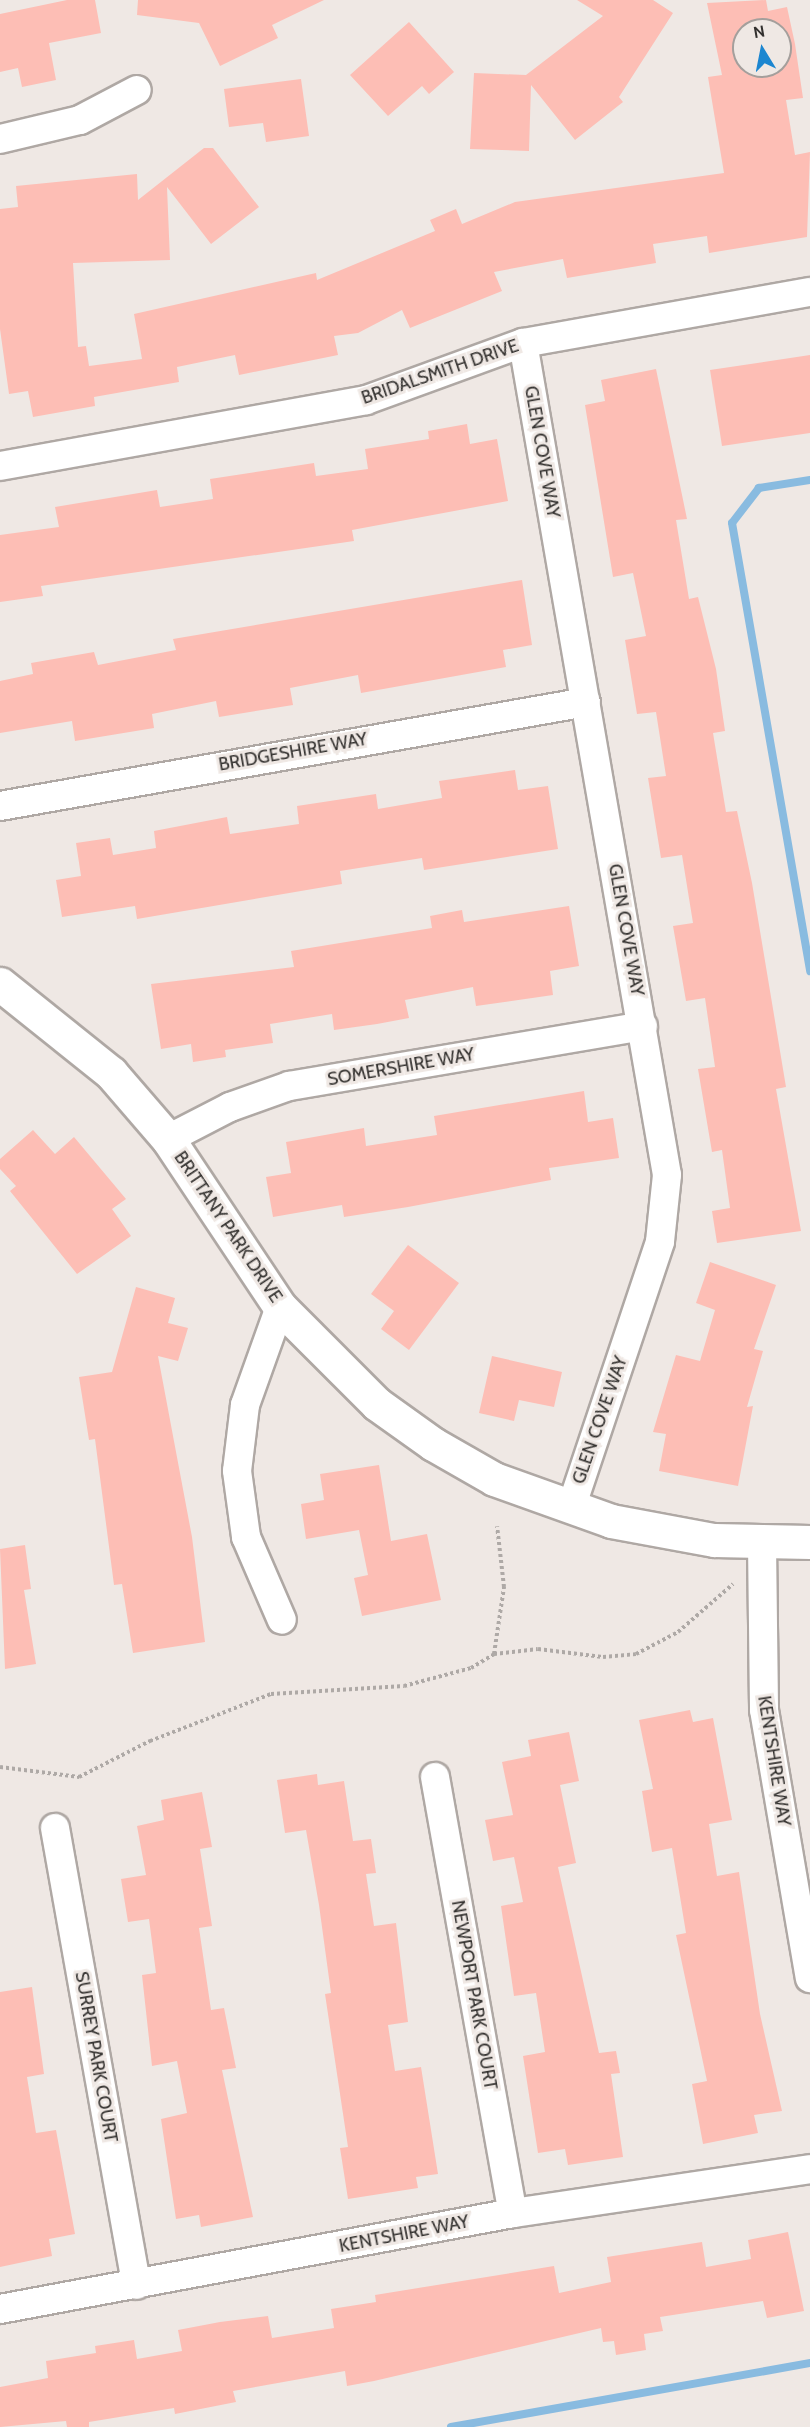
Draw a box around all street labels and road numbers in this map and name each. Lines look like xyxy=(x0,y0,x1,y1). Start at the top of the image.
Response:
street label: BRIDALSMITH DRIVE xyxy=(359,335,521,409)
street label: GLEN COVE WAY xyxy=(520,384,564,520)
street label: BRIDGESHIRE WAY xyxy=(217,728,369,776)
street label: GLEN COVE WAY xyxy=(604,862,648,998)
street label: SOMERSHIRE WAY xyxy=(326,1043,476,1091)
street label: BRITTANY PARK DRIVE xyxy=(169,1147,287,1307)
street label: GLEN COVE WAY xyxy=(568,1353,632,1487)
street label: KENTSHIRE WAY xyxy=(753,1694,795,1828)
street label: NEWPORT PARK COURT xyxy=(447,1899,501,2091)
street label: SURREY PARK COURT xyxy=(70,1970,122,2144)
street label: KENTSHIRE WAY xyxy=(337,2211,471,2257)

